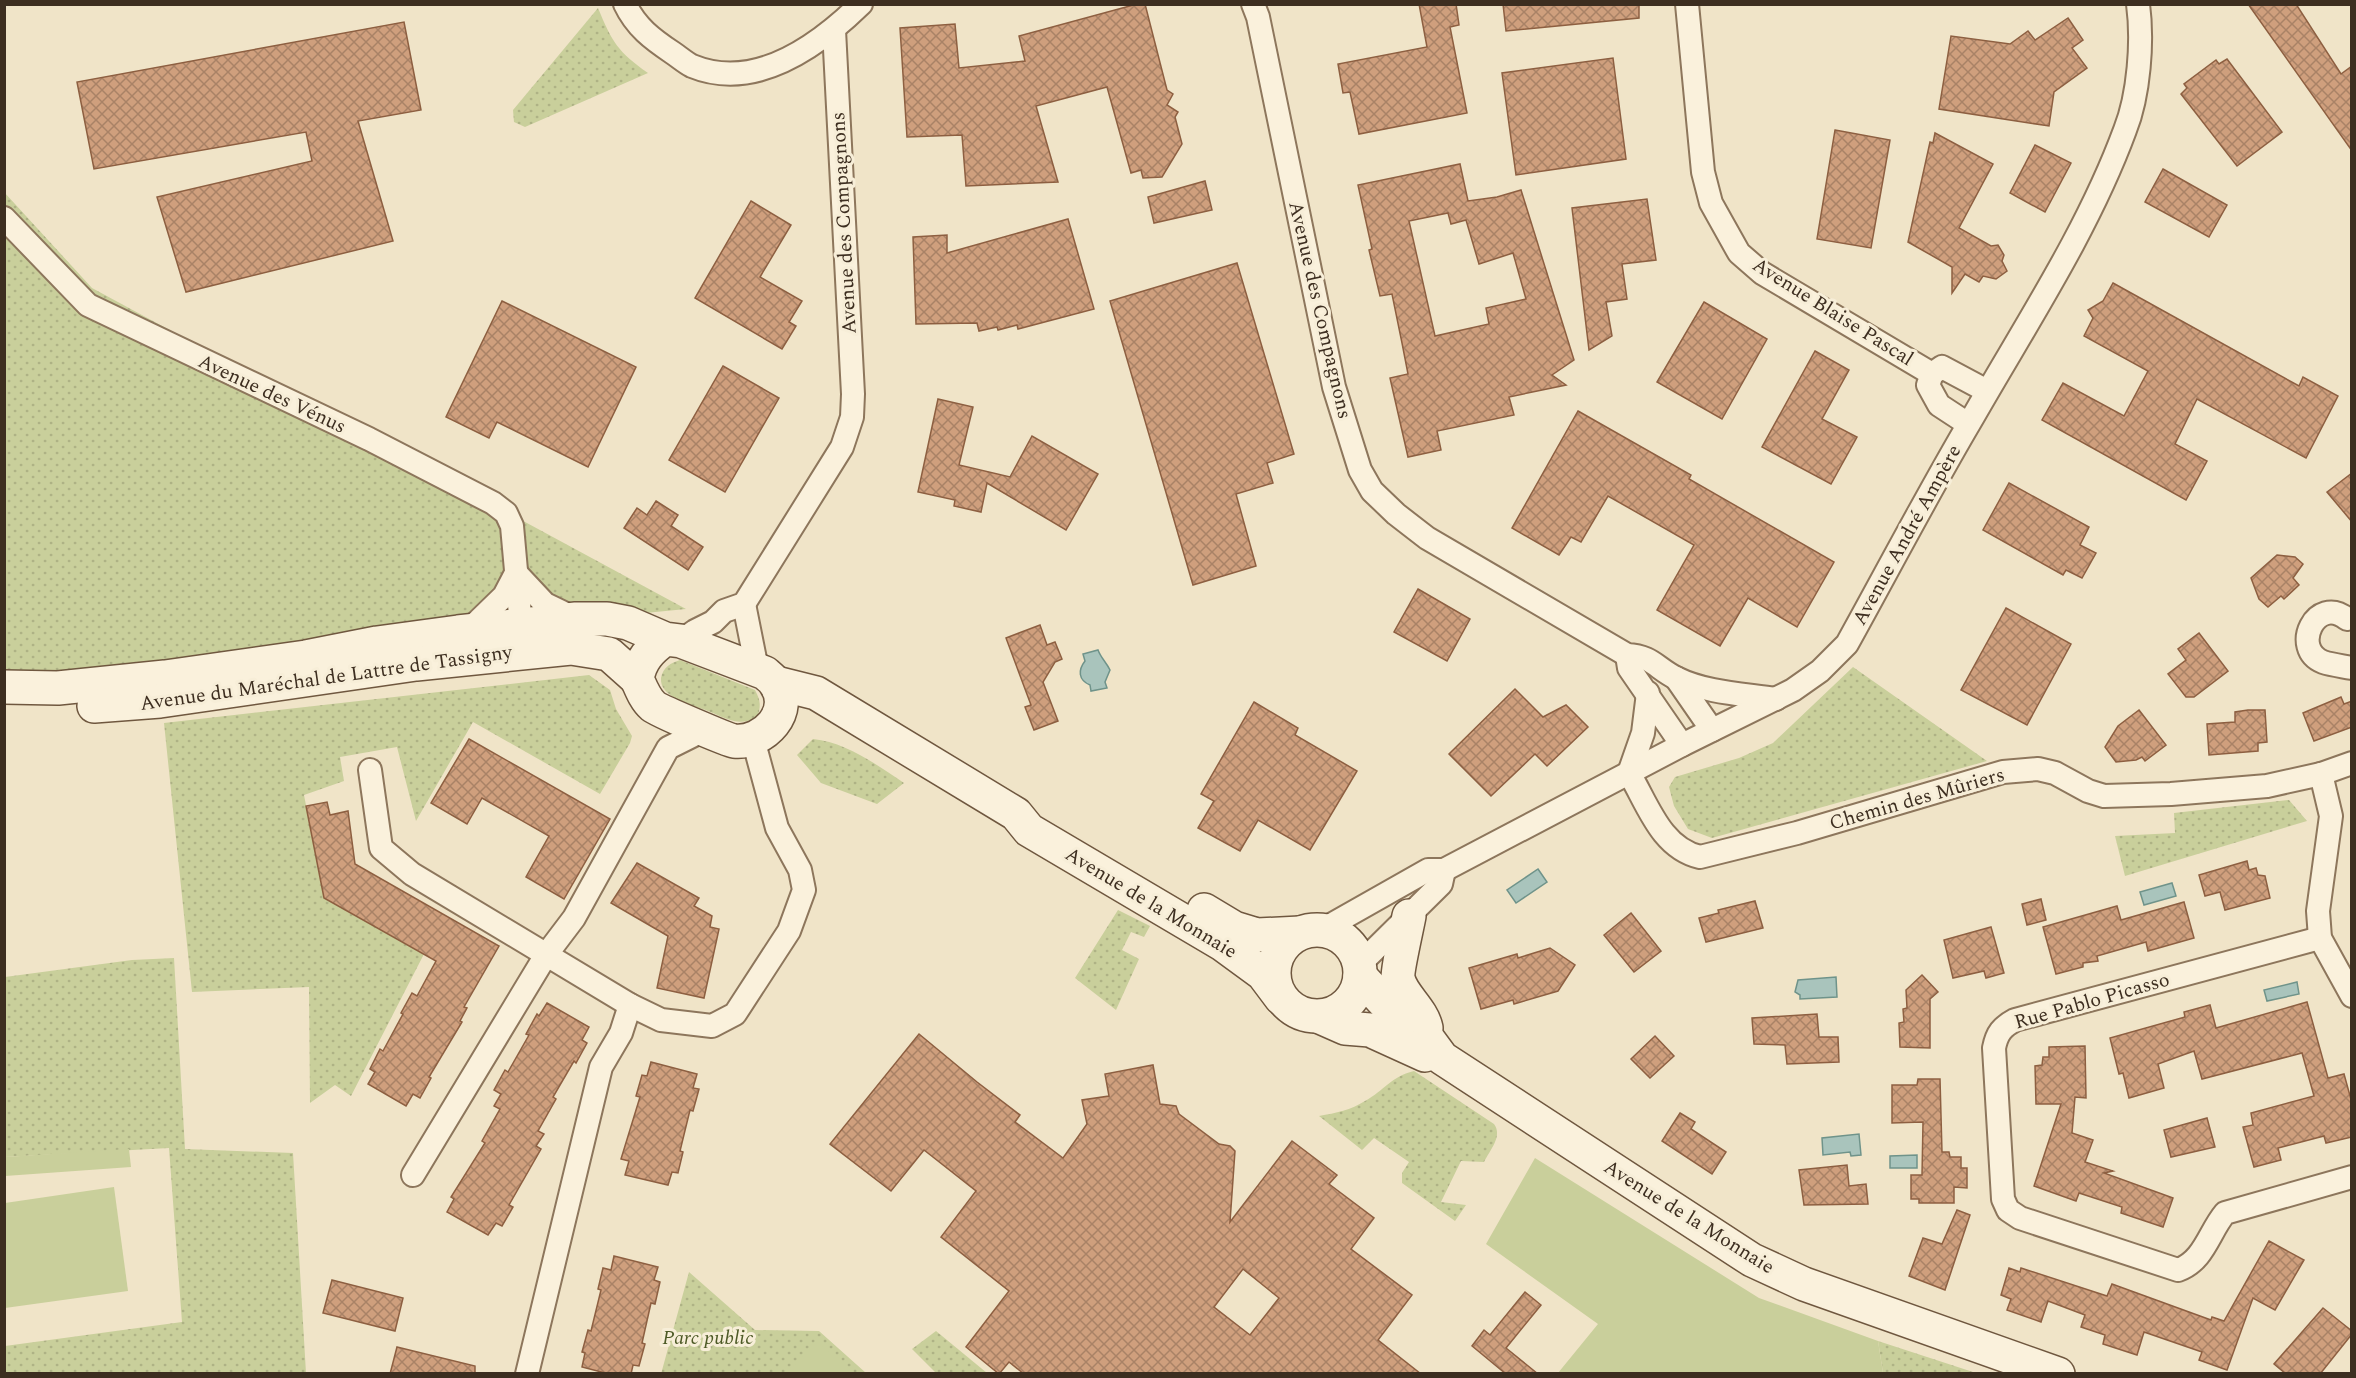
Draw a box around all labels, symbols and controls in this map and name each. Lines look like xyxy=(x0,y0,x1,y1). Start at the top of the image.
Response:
street label: Avenue des Compagnons xyxy=(823,111,865,335)
street label: Avenue des Compagnons xyxy=(1280,198,1360,422)
street label: Avenue Blaise Pascal xyxy=(1747,250,1919,374)
street label: Avenue des Vénus xyxy=(193,346,351,442)
street label: Avenue André Ampère xyxy=(1845,439,1969,631)
street label: Avenue du Maréchal de Lattre de Tassigny xyxy=(138,637,515,719)
street label: Chemin des Mûriers xyxy=(1826,760,2008,838)
street label: Avenue de la Monnaie xyxy=(1059,840,1243,966)
street label: Rue Pablo Picasso xyxy=(2011,964,2173,1038)
street label: Avenue de la Monnaie xyxy=(1598,1152,1780,1282)
park label: Parc public xyxy=(662,1323,754,1353)

